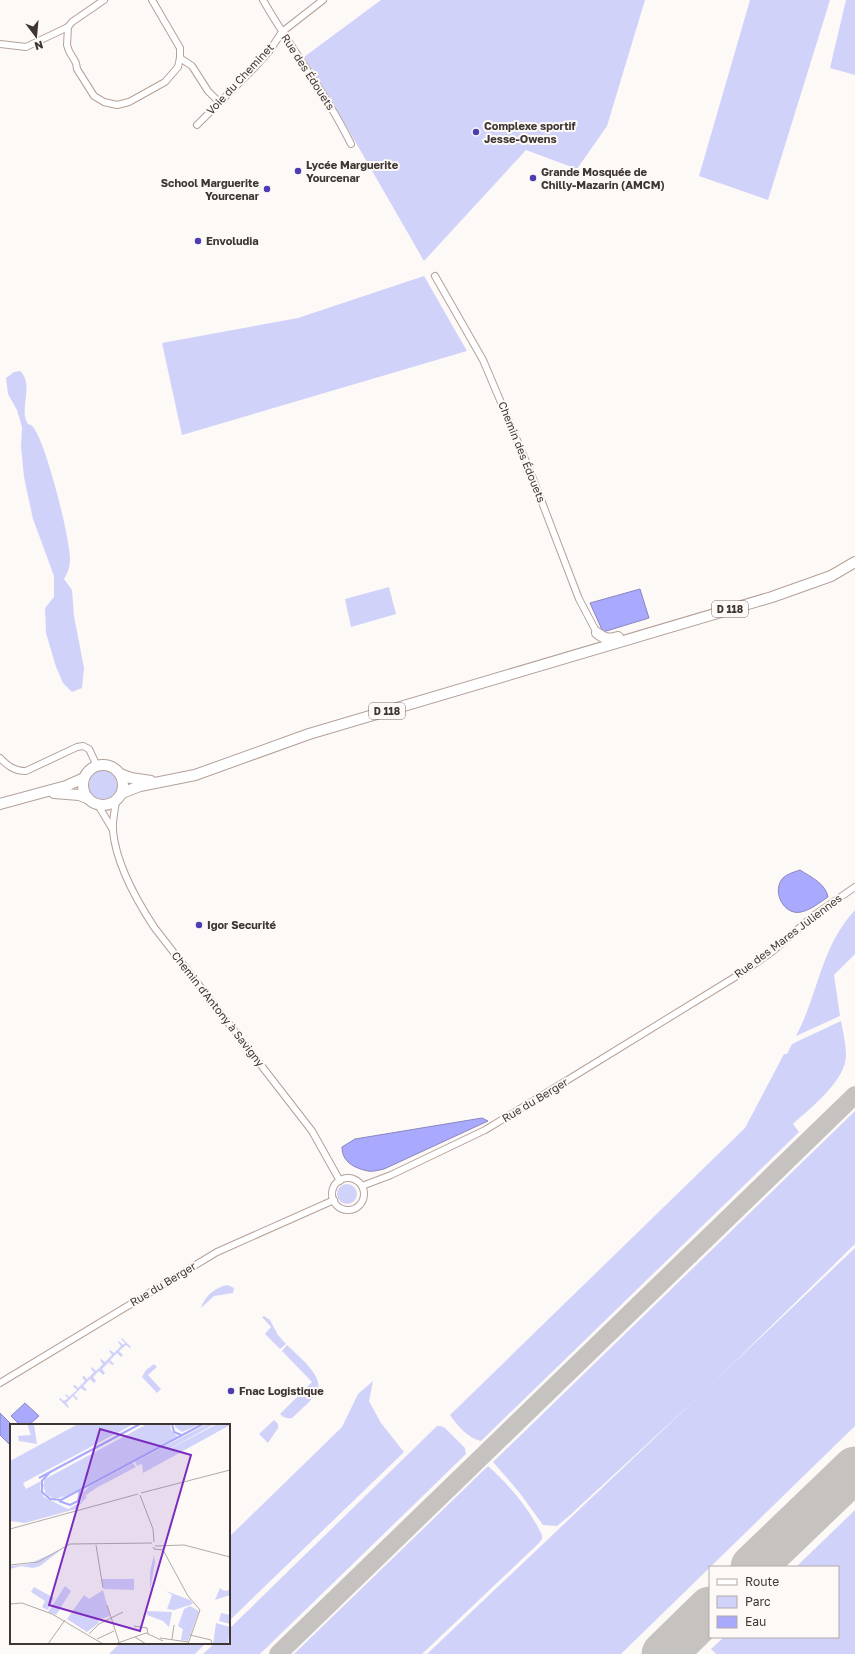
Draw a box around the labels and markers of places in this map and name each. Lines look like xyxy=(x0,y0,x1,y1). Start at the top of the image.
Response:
place label: Complexe sportif Jesse-Owens xyxy=(484,119,576,145)
marker: Complexe sportif Jesse-Owens xyxy=(471,127,481,137)
place label: Lycée Marguerite Yourcenar xyxy=(306,158,399,184)
place label: Grande Mosquée de Chilly-Mazarin (AMCM) xyxy=(541,165,665,191)
marker: Lycée Marguerite Yourcenar xyxy=(293,166,303,176)
marker: Grande Mosquée de Chilly-Mazarin (AMCM) xyxy=(528,173,538,183)
place label: School Marguerite Yourcenar xyxy=(161,176,260,202)
marker: School Marguerite Yourcenar xyxy=(262,184,272,194)
place label: Envoludia xyxy=(206,234,259,247)
marker: Envoludia xyxy=(193,236,203,246)
place label: Igor Securité xyxy=(207,918,277,931)
marker: Igor Securité xyxy=(194,920,204,930)
place label: Fnac Logistique xyxy=(239,1384,324,1397)
marker: Fnac Logistique xyxy=(226,1386,236,1396)

